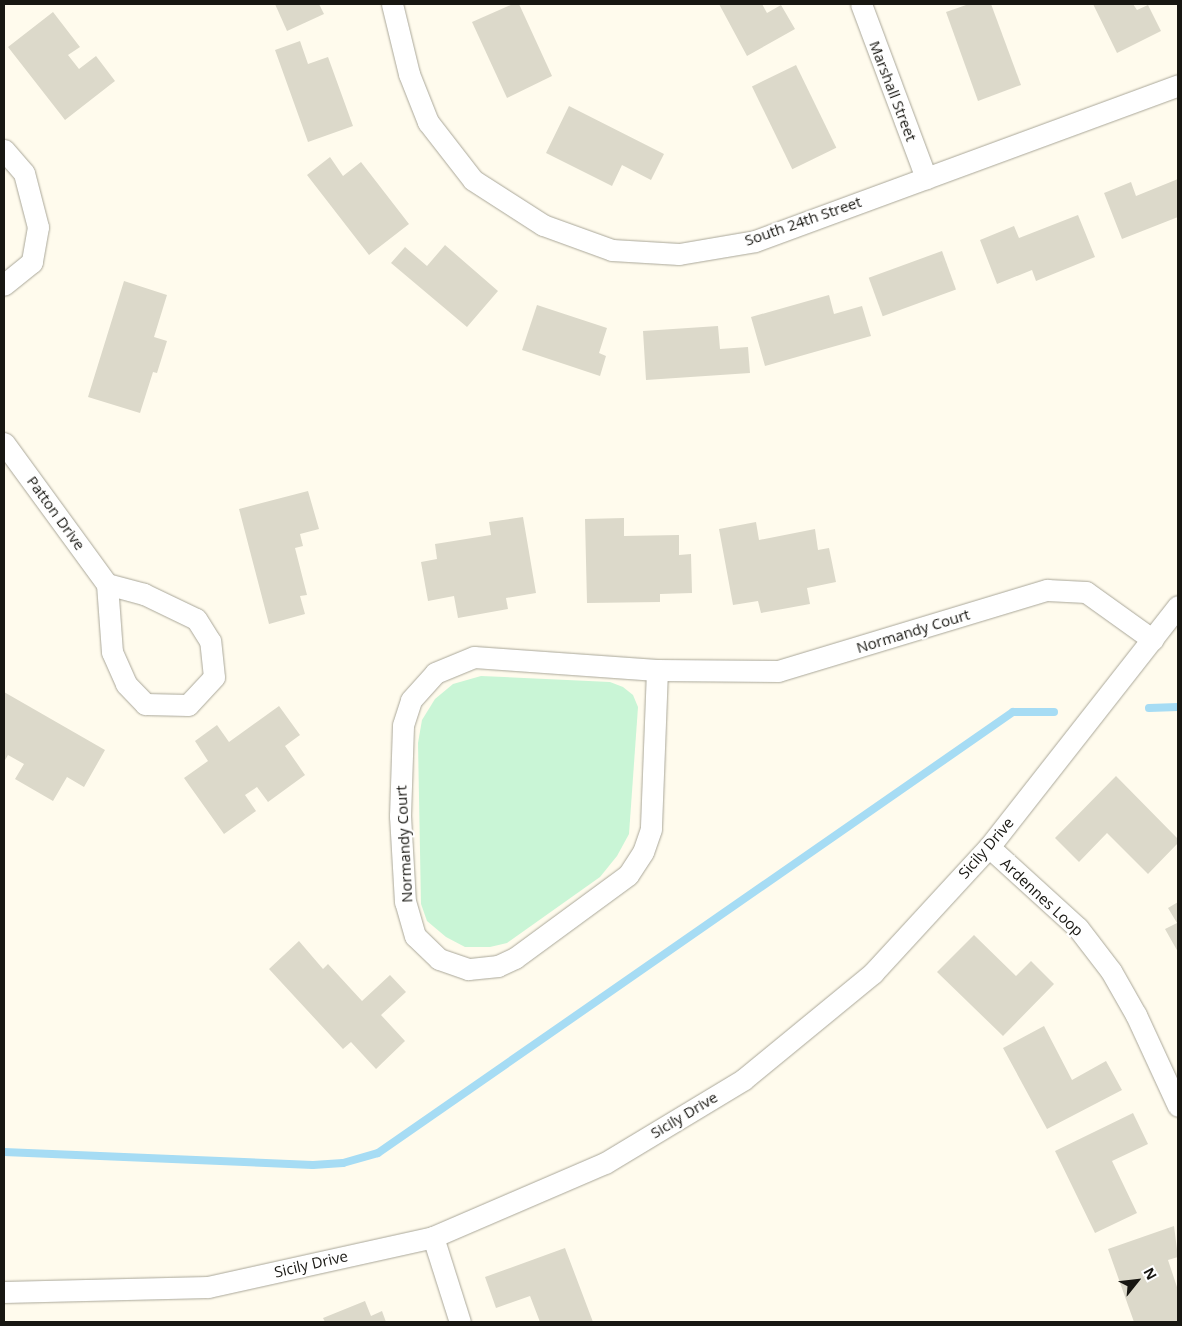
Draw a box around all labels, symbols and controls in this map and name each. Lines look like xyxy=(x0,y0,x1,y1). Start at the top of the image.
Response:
street label: Marshall Street xyxy=(866,38,920,144)
street label: South 24th Street xyxy=(742,193,864,249)
street label: Patton Drive xyxy=(23,473,89,553)
street label: Normandy Court xyxy=(854,605,972,657)
street label: Normandy Court xyxy=(392,785,416,903)
street label: Sicily Drive xyxy=(955,814,1017,882)
street label: Ardennes Loop xyxy=(997,854,1087,940)
street label: Sicily Drive xyxy=(647,1088,721,1142)
street label: Sicily Drive xyxy=(272,1247,350,1281)
north arrow xyxy=(1112,1256,1162,1306)
text: N xyxy=(1139,1264,1162,1283)

